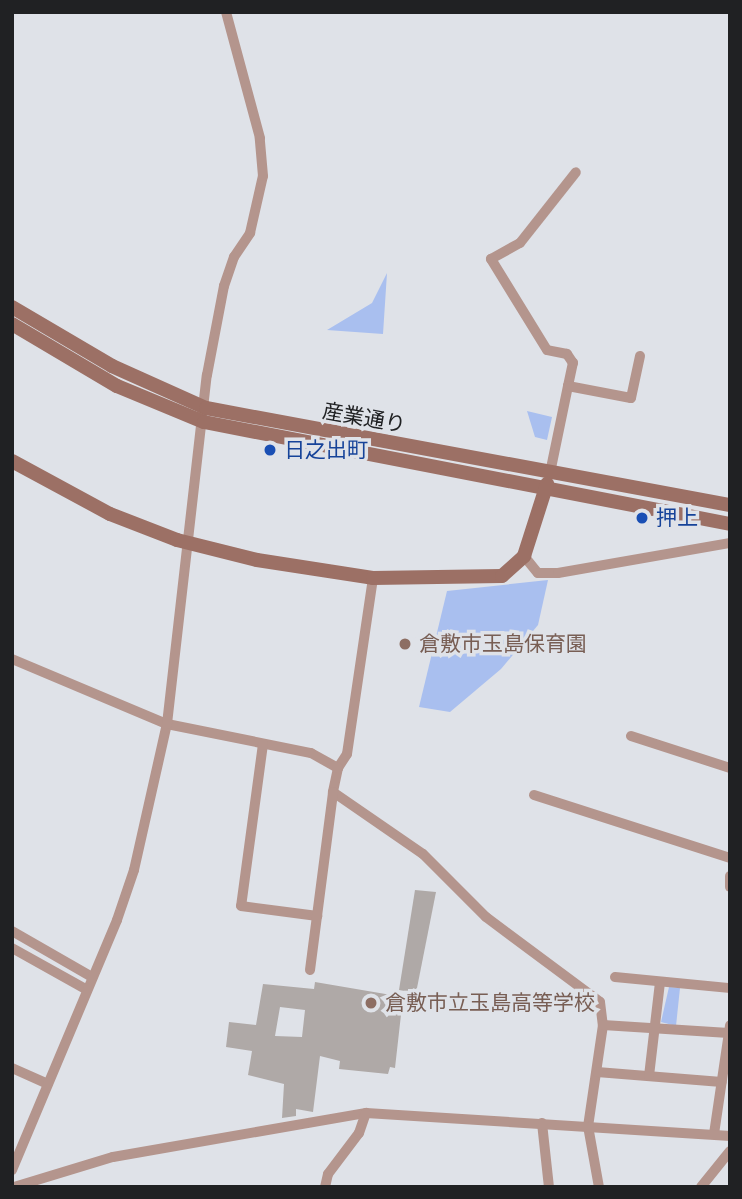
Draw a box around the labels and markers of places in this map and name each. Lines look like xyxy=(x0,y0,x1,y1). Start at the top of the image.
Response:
place label: 日之出町 xyxy=(284,437,368,463)
marker: 日之出町 xyxy=(262,442,278,458)
place label: 押上 xyxy=(656,505,698,531)
marker: 押上 xyxy=(634,510,650,526)
place label: 倉敷市玉島保育園 xyxy=(419,631,587,657)
marker: 倉敷市玉島保育園 xyxy=(397,636,413,652)
place label: 倉敷市立玉島高等学校 xyxy=(385,990,595,1016)
marker: 倉敷市立玉島高等学校 xyxy=(363,995,379,1011)

